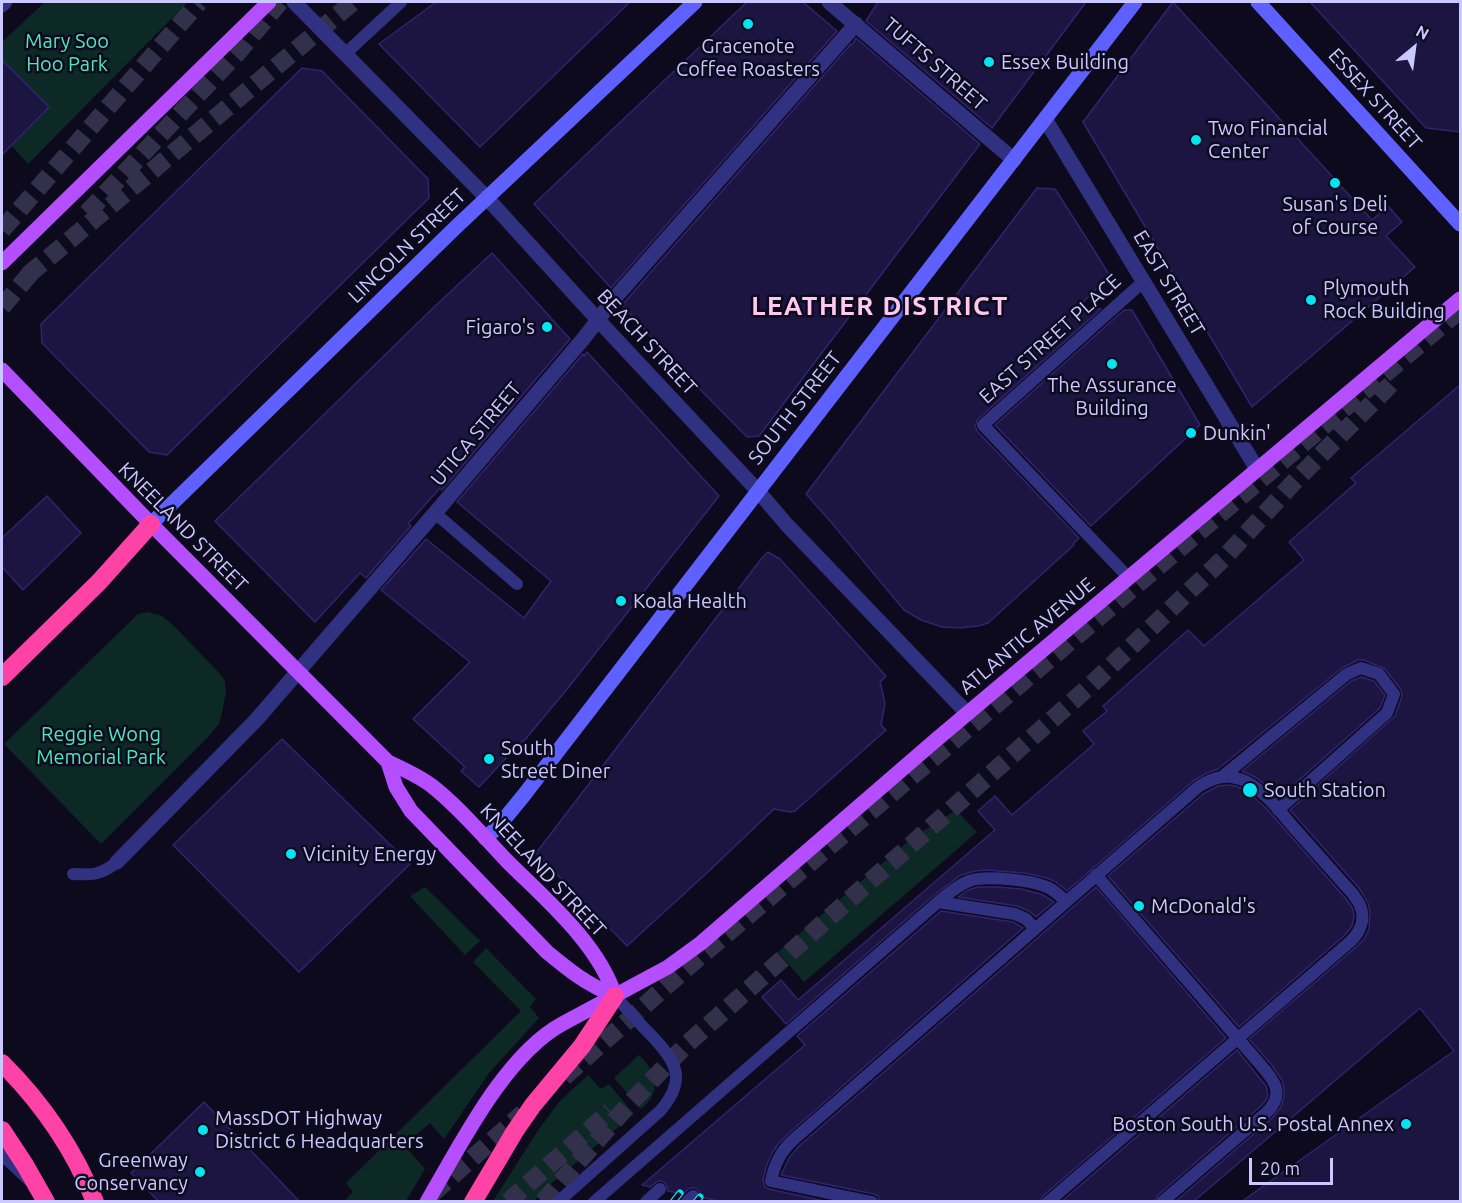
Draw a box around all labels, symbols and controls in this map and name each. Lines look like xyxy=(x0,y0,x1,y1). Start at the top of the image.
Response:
street label: TUFTS STREET xyxy=(878,13,992,115)
marker: Gracenote Coffee Roasters xyxy=(741,17,755,31)
north arrow xyxy=(1384,18,1444,78)
text: N xyxy=(1413,21,1432,43)
park label: Mary Soo Hoo Park xyxy=(25,29,109,76)
place label: Gracenote Coffee Roasters xyxy=(676,34,820,81)
street label: ESSEX STREET xyxy=(1323,43,1427,155)
place label: Essex Building xyxy=(1001,50,1129,74)
marker: Essex Building xyxy=(982,55,996,69)
place label: Two Financial Center xyxy=(1208,116,1328,163)
marker: Two Financial Center xyxy=(1189,133,1203,147)
marker: Susan's Deli of Course xyxy=(1328,176,1342,190)
street label: LINCOLN STREET xyxy=(343,184,471,308)
place label: Susan's Deli of Course xyxy=(1282,192,1388,239)
street label: EAST STREET xyxy=(1128,226,1210,340)
street label: EAST STREET PLACE xyxy=(974,269,1126,409)
place label: Plymouth Rock Building xyxy=(1323,276,1445,323)
street label: BEACH STREET xyxy=(592,284,702,400)
district label: LEATHER DISTRICT xyxy=(751,290,1009,322)
marker: Plymouth Rock Building xyxy=(1304,293,1318,307)
place label: Figaro's xyxy=(466,315,535,339)
marker: Figaro's xyxy=(540,320,554,334)
street label: SOUTH STREET xyxy=(743,347,847,469)
marker: The Assurance Building xyxy=(1105,357,1119,371)
place label: The Assurance Building xyxy=(1047,373,1177,420)
street label: UTICA STREET xyxy=(426,377,526,491)
place label: Dunkin' xyxy=(1203,421,1271,445)
marker: Dunkin' xyxy=(1184,426,1198,440)
street label: KNEELAND STREET xyxy=(113,457,253,597)
street label: ATLANTIC AVENUE xyxy=(954,572,1100,700)
place label: Koala Health xyxy=(633,589,747,613)
marker: Koala Health xyxy=(614,594,628,608)
park label: Reggie Wong Memorial Park xyxy=(36,722,166,769)
place label: South Street Diner xyxy=(501,736,610,783)
marker: South Street Diner xyxy=(482,752,496,766)
place label: South Station xyxy=(1264,778,1386,802)
marker: South Station xyxy=(1241,781,1259,799)
street label: KNEELAND STREET xyxy=(475,798,611,942)
place label: Vicinity Energy xyxy=(303,842,436,866)
marker: Vicinity Energy xyxy=(284,847,298,861)
place label: McDonald's xyxy=(1151,894,1256,918)
marker: McDonald's xyxy=(1132,899,1146,913)
place label: MassDOT Highway District 6 Headquarters xyxy=(215,1106,424,1153)
place label: Boston South U.S. Postal Annex xyxy=(1112,1112,1394,1136)
marker: Boston South U.S. Postal Annex xyxy=(1399,1117,1413,1131)
marker: MassDOT Highway District 6 Headquarters xyxy=(196,1123,210,1137)
scale bar xyxy=(1252,1146,1336,1184)
place label: Greenway Conservancy xyxy=(74,1148,188,1195)
text: 20 m xyxy=(1260,1158,1300,1178)
marker: Greenway Conservancy xyxy=(193,1165,207,1179)

